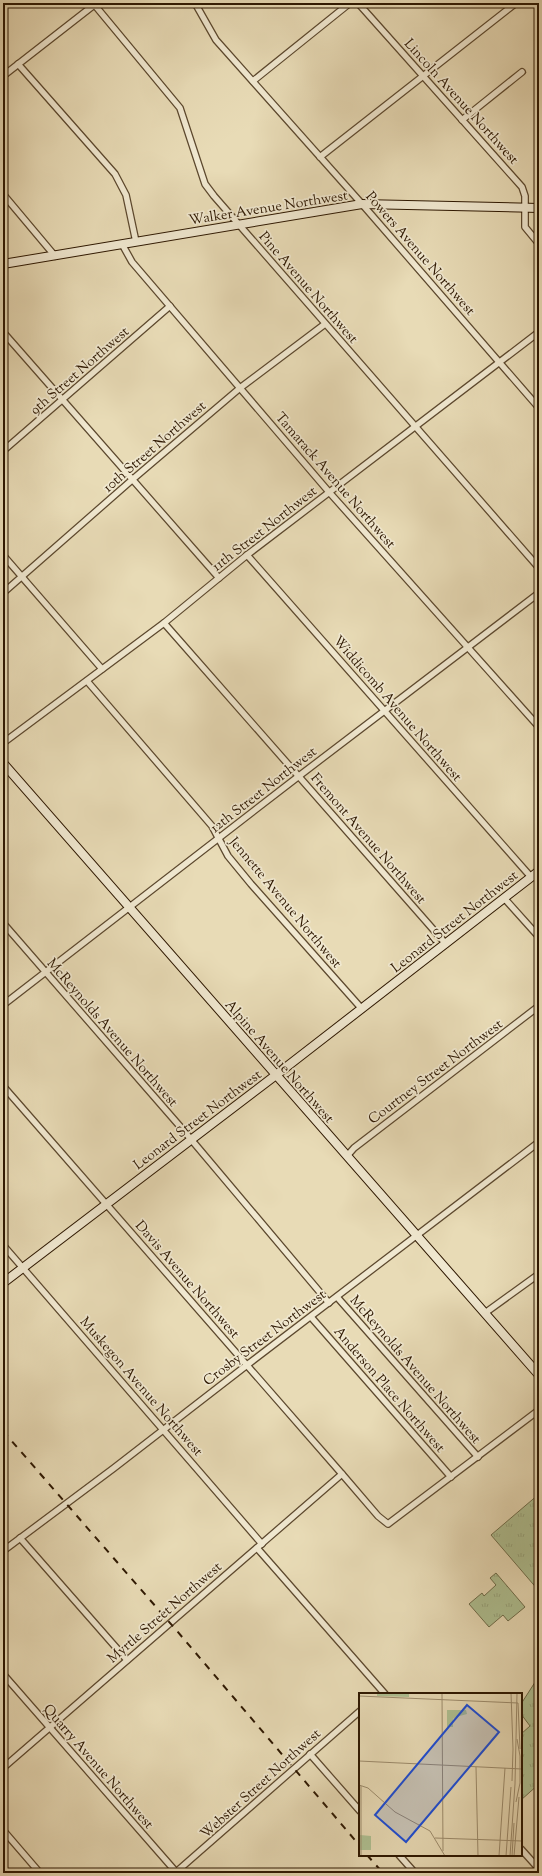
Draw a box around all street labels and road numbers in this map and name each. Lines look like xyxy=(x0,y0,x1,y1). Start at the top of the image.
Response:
street label: Lincoln Avenue Northwest xyxy=(399,35,523,170)
street label: Walker Avenue Northwest xyxy=(187,186,349,231)
street label: Powers Avenue Northwest xyxy=(360,188,479,321)
street label: Pine Avenue Northwest xyxy=(253,228,362,349)
street label: 9th Street Northwest xyxy=(26,323,134,420)
street label: 10th Street Northwest xyxy=(99,397,211,498)
street label: Tamarack Avenue Northwest xyxy=(270,409,399,554)
street label: 11th Street Northwest xyxy=(209,482,322,577)
street label: Widdicomb Avenue Northwest xyxy=(327,632,466,787)
street label: 12th Street Northwest xyxy=(207,743,322,838)
street label: Fremont Avenue Northwest xyxy=(305,769,430,909)
street label: Jennette Avenue Northwest xyxy=(223,833,346,973)
street label: Leonard Street Northwest xyxy=(388,867,523,978)
street label: McReynolds Avenue Northwest xyxy=(41,955,182,1112)
street label: Alpine Avenue Northwest xyxy=(219,996,338,1129)
street label: Courtney Street Northwest xyxy=(365,1015,508,1130)
street label: Leonard Street Northwest xyxy=(130,1066,267,1176)
street label: Davis Avenue Northwest xyxy=(130,1217,244,1344)
street label: Crosby Street Northwest xyxy=(200,1286,331,1392)
street label: McReynolds Avenue Northwest xyxy=(344,1292,485,1449)
street label: Muskegon Avenue Northwest xyxy=(74,1313,207,1462)
street label: Anderson Place Northwest xyxy=(328,1323,449,1458)
street label: Myrtle Street Northwest xyxy=(104,1558,227,1669)
street label: Quarry Avenue Northwest xyxy=(37,1700,158,1834)
street label: Webster Street Northwest xyxy=(197,1725,326,1844)

